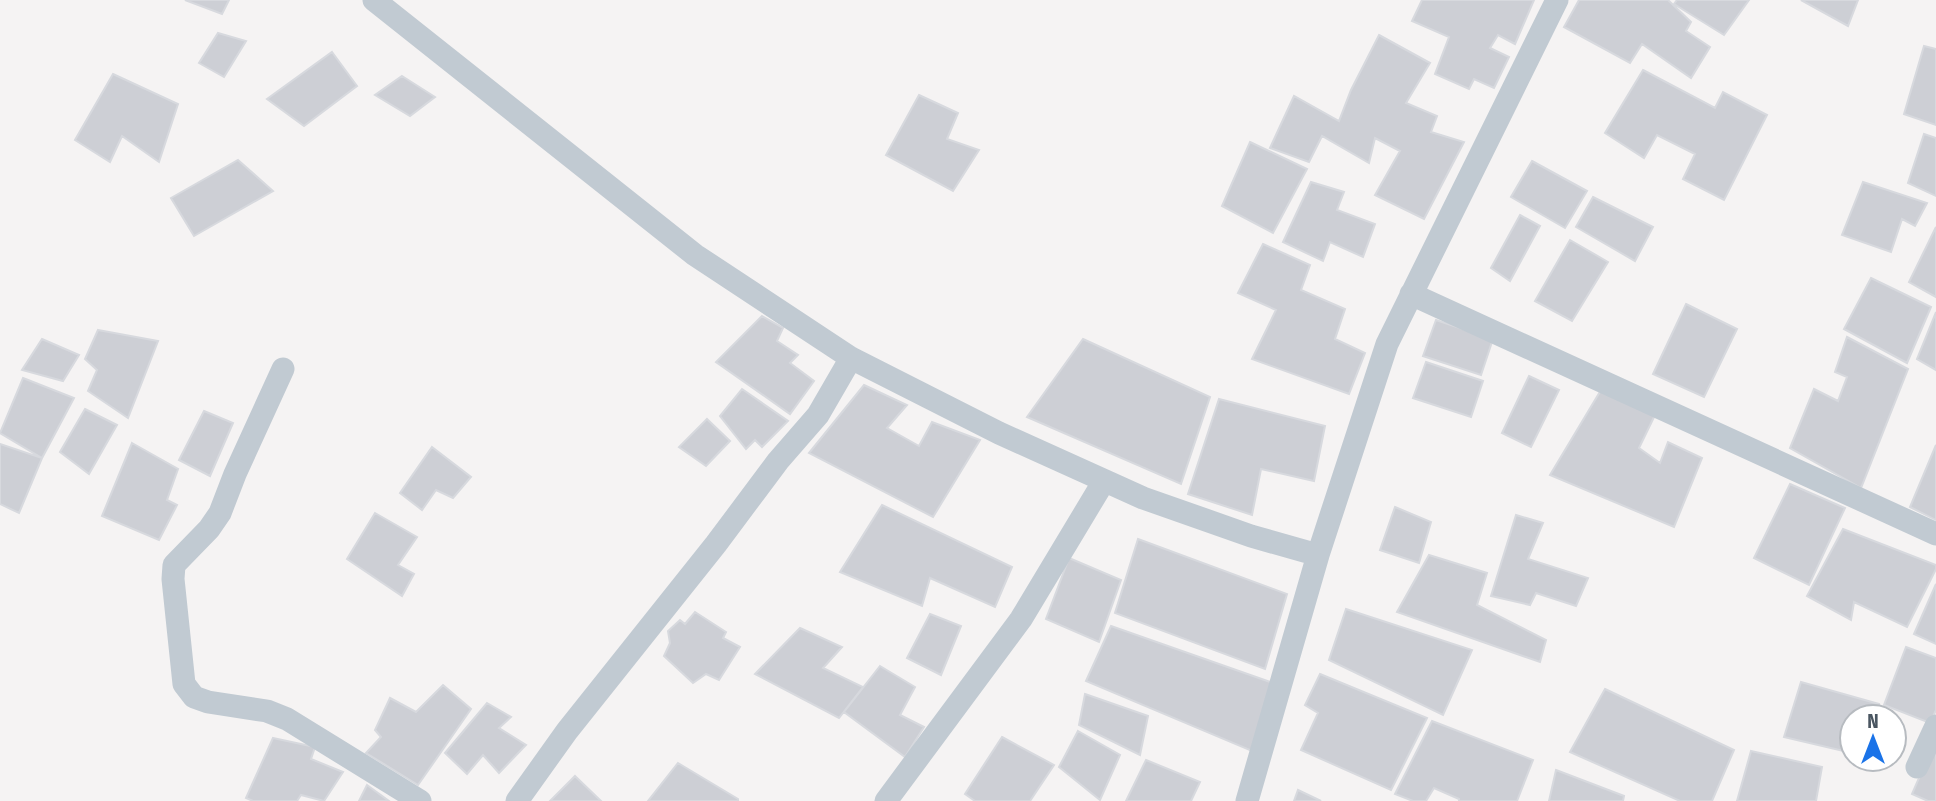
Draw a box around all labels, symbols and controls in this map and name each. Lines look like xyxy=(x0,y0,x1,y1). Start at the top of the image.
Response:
north arrow xyxy=(1838,703,1908,773)
text: N xyxy=(1867,710,1879,733)

